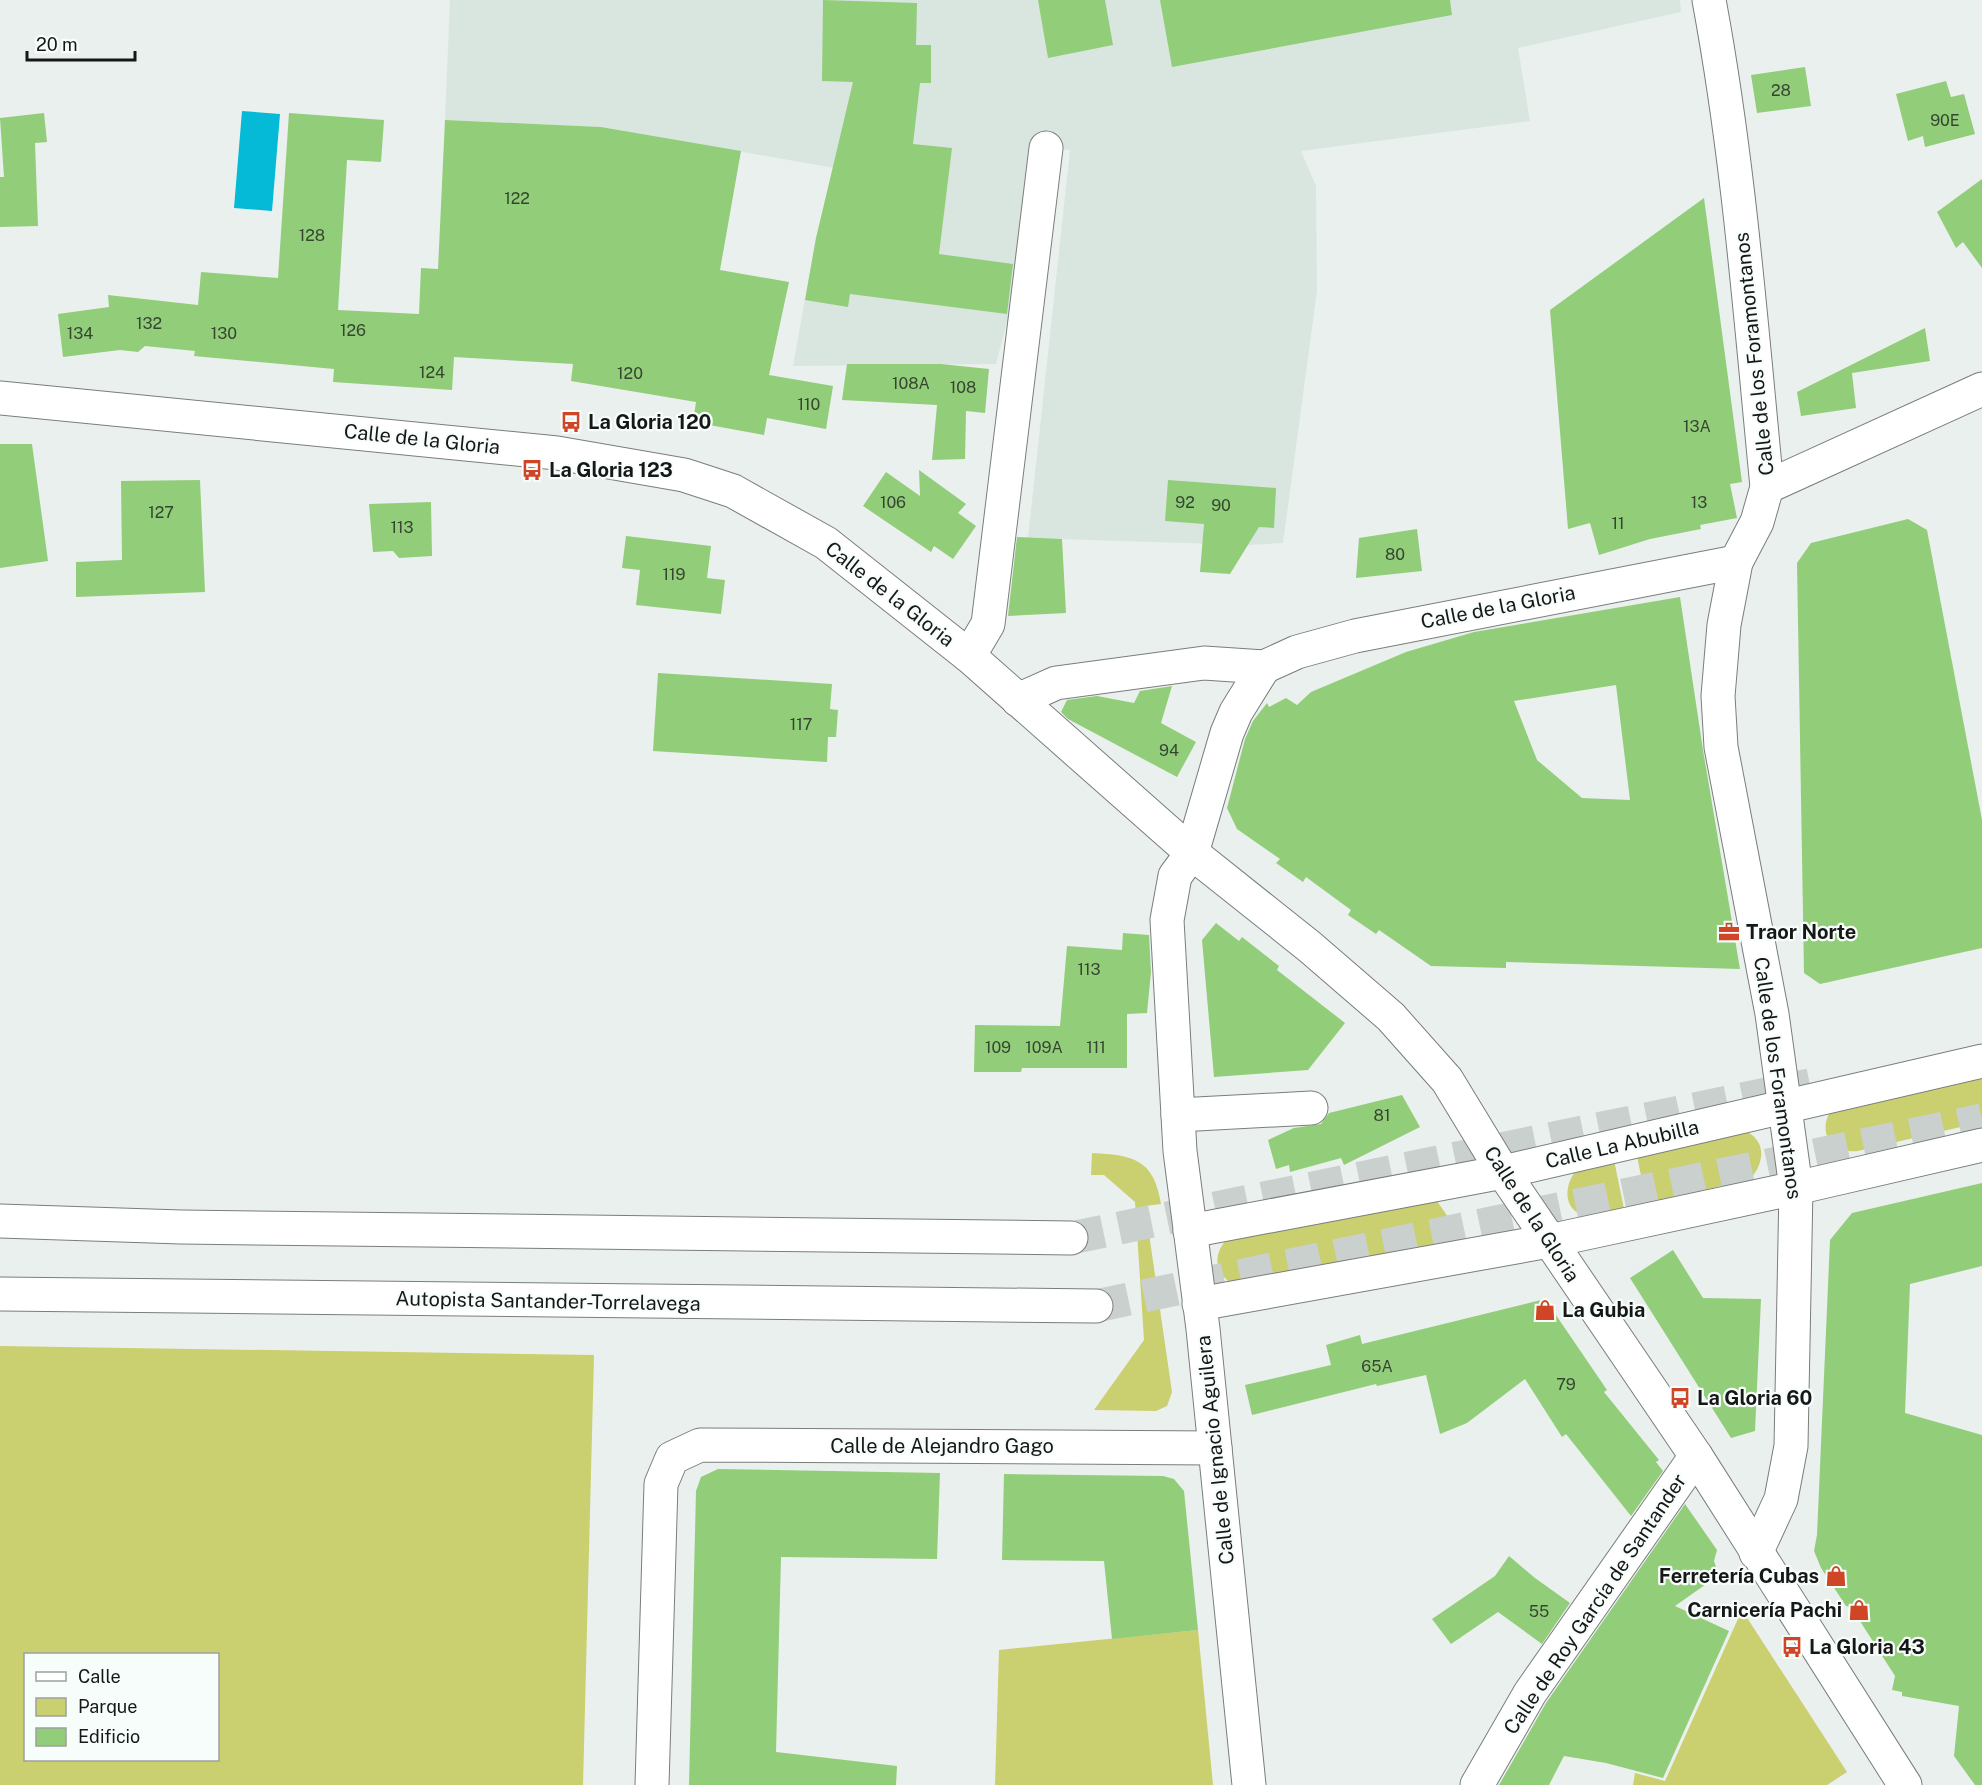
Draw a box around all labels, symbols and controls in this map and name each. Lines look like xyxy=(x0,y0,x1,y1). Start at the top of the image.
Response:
scale bar xyxy=(27,24,135,62)
text: 20 m xyxy=(36,34,78,55)
house number: 28 xyxy=(1771,81,1791,100)
house number: 90E xyxy=(1930,111,1960,130)
house number: 122 xyxy=(504,189,530,208)
house number: 128 xyxy=(299,226,325,245)
street label: Calle de los Foramontanos xyxy=(1729,231,1779,477)
house number: 132 xyxy=(136,314,162,333)
house number: 126 xyxy=(340,321,366,340)
house number: 134 xyxy=(67,324,93,343)
house number: 130 xyxy=(211,324,237,343)
house number: 124 xyxy=(419,363,445,382)
house number: 120 xyxy=(617,364,643,383)
house number: 108A xyxy=(892,374,930,393)
house number: 108 xyxy=(950,378,976,397)
house number: 110 xyxy=(798,395,821,414)
bus stop icon: La Gloria 120 xyxy=(559,410,583,434)
place label: La Gloria 120 xyxy=(588,410,712,434)
house number: 13A xyxy=(1683,417,1711,436)
street label: Calle de la Gloria xyxy=(343,419,501,459)
bus stop icon: La Gloria 123 xyxy=(520,458,544,482)
place label: La Gloria 123 xyxy=(549,458,673,482)
house number: 106 xyxy=(880,493,906,512)
house number: 92 xyxy=(1175,493,1195,512)
house number: 13 xyxy=(1691,493,1707,512)
house number: 90 xyxy=(1211,496,1231,515)
house number: 127 xyxy=(148,503,174,522)
house number: 11 xyxy=(1611,514,1625,533)
house number: 113 xyxy=(390,518,414,537)
street label: Calle de la Gloria xyxy=(821,536,959,652)
house number: 80 xyxy=(1385,545,1405,564)
house number: 119 xyxy=(662,565,686,584)
street label: Calle de la Gloria xyxy=(1419,580,1577,634)
house number: 117 xyxy=(790,715,812,734)
house number: 94 xyxy=(1159,741,1179,760)
office icon: Traor Norte xyxy=(1717,920,1741,944)
place label: Traor Norte xyxy=(1746,920,1856,944)
street label: Calle de los Foramontanos xyxy=(1749,955,1807,1201)
house number: 113 xyxy=(1077,960,1101,979)
house number: 109 xyxy=(985,1038,1011,1057)
house number: 109A xyxy=(1025,1038,1063,1057)
house number: 111 xyxy=(1086,1038,1106,1057)
house number: 81 xyxy=(1374,1106,1390,1125)
street label: Calle La Abubilla xyxy=(1543,1115,1701,1173)
street label: Calle de la Gloria xyxy=(1479,1142,1585,1286)
street label: Autopista Santander-Torrelavega xyxy=(395,1286,701,1316)
shop icon: La Gubia xyxy=(1533,1298,1557,1322)
place label: La Gubia xyxy=(1562,1298,1645,1322)
street label: Calle de Ignacio Aguilera xyxy=(1191,1334,1239,1566)
house number: 65A xyxy=(1361,1357,1393,1376)
house number: 79 xyxy=(1556,1375,1576,1394)
bus stop icon: La Gloria 60 xyxy=(1668,1386,1692,1410)
place label: La Gloria 60 xyxy=(1697,1386,1812,1410)
street label: Calle de Alejandro Gago xyxy=(830,1434,1054,1458)
street label: Calle de Roy García de Santander xyxy=(1499,1469,1691,1739)
place label: Ferretería Cubas xyxy=(1659,1564,1819,1588)
shop icon: Ferretería Cubas xyxy=(1824,1564,1848,1588)
place label: Carnicería Pachi xyxy=(1687,1598,1842,1622)
shop icon: Carnicería Pachi xyxy=(1847,1598,1871,1622)
house number: 55 xyxy=(1529,1602,1549,1621)
bus stop icon: La Gloria 43 xyxy=(1780,1635,1804,1659)
place label: La Gloria 43 xyxy=(1809,1635,1925,1659)
legend xyxy=(24,1653,219,1761)
text: Calle xyxy=(78,1666,121,1687)
text: Parque xyxy=(78,1696,138,1717)
text: Edificio xyxy=(78,1726,140,1747)

